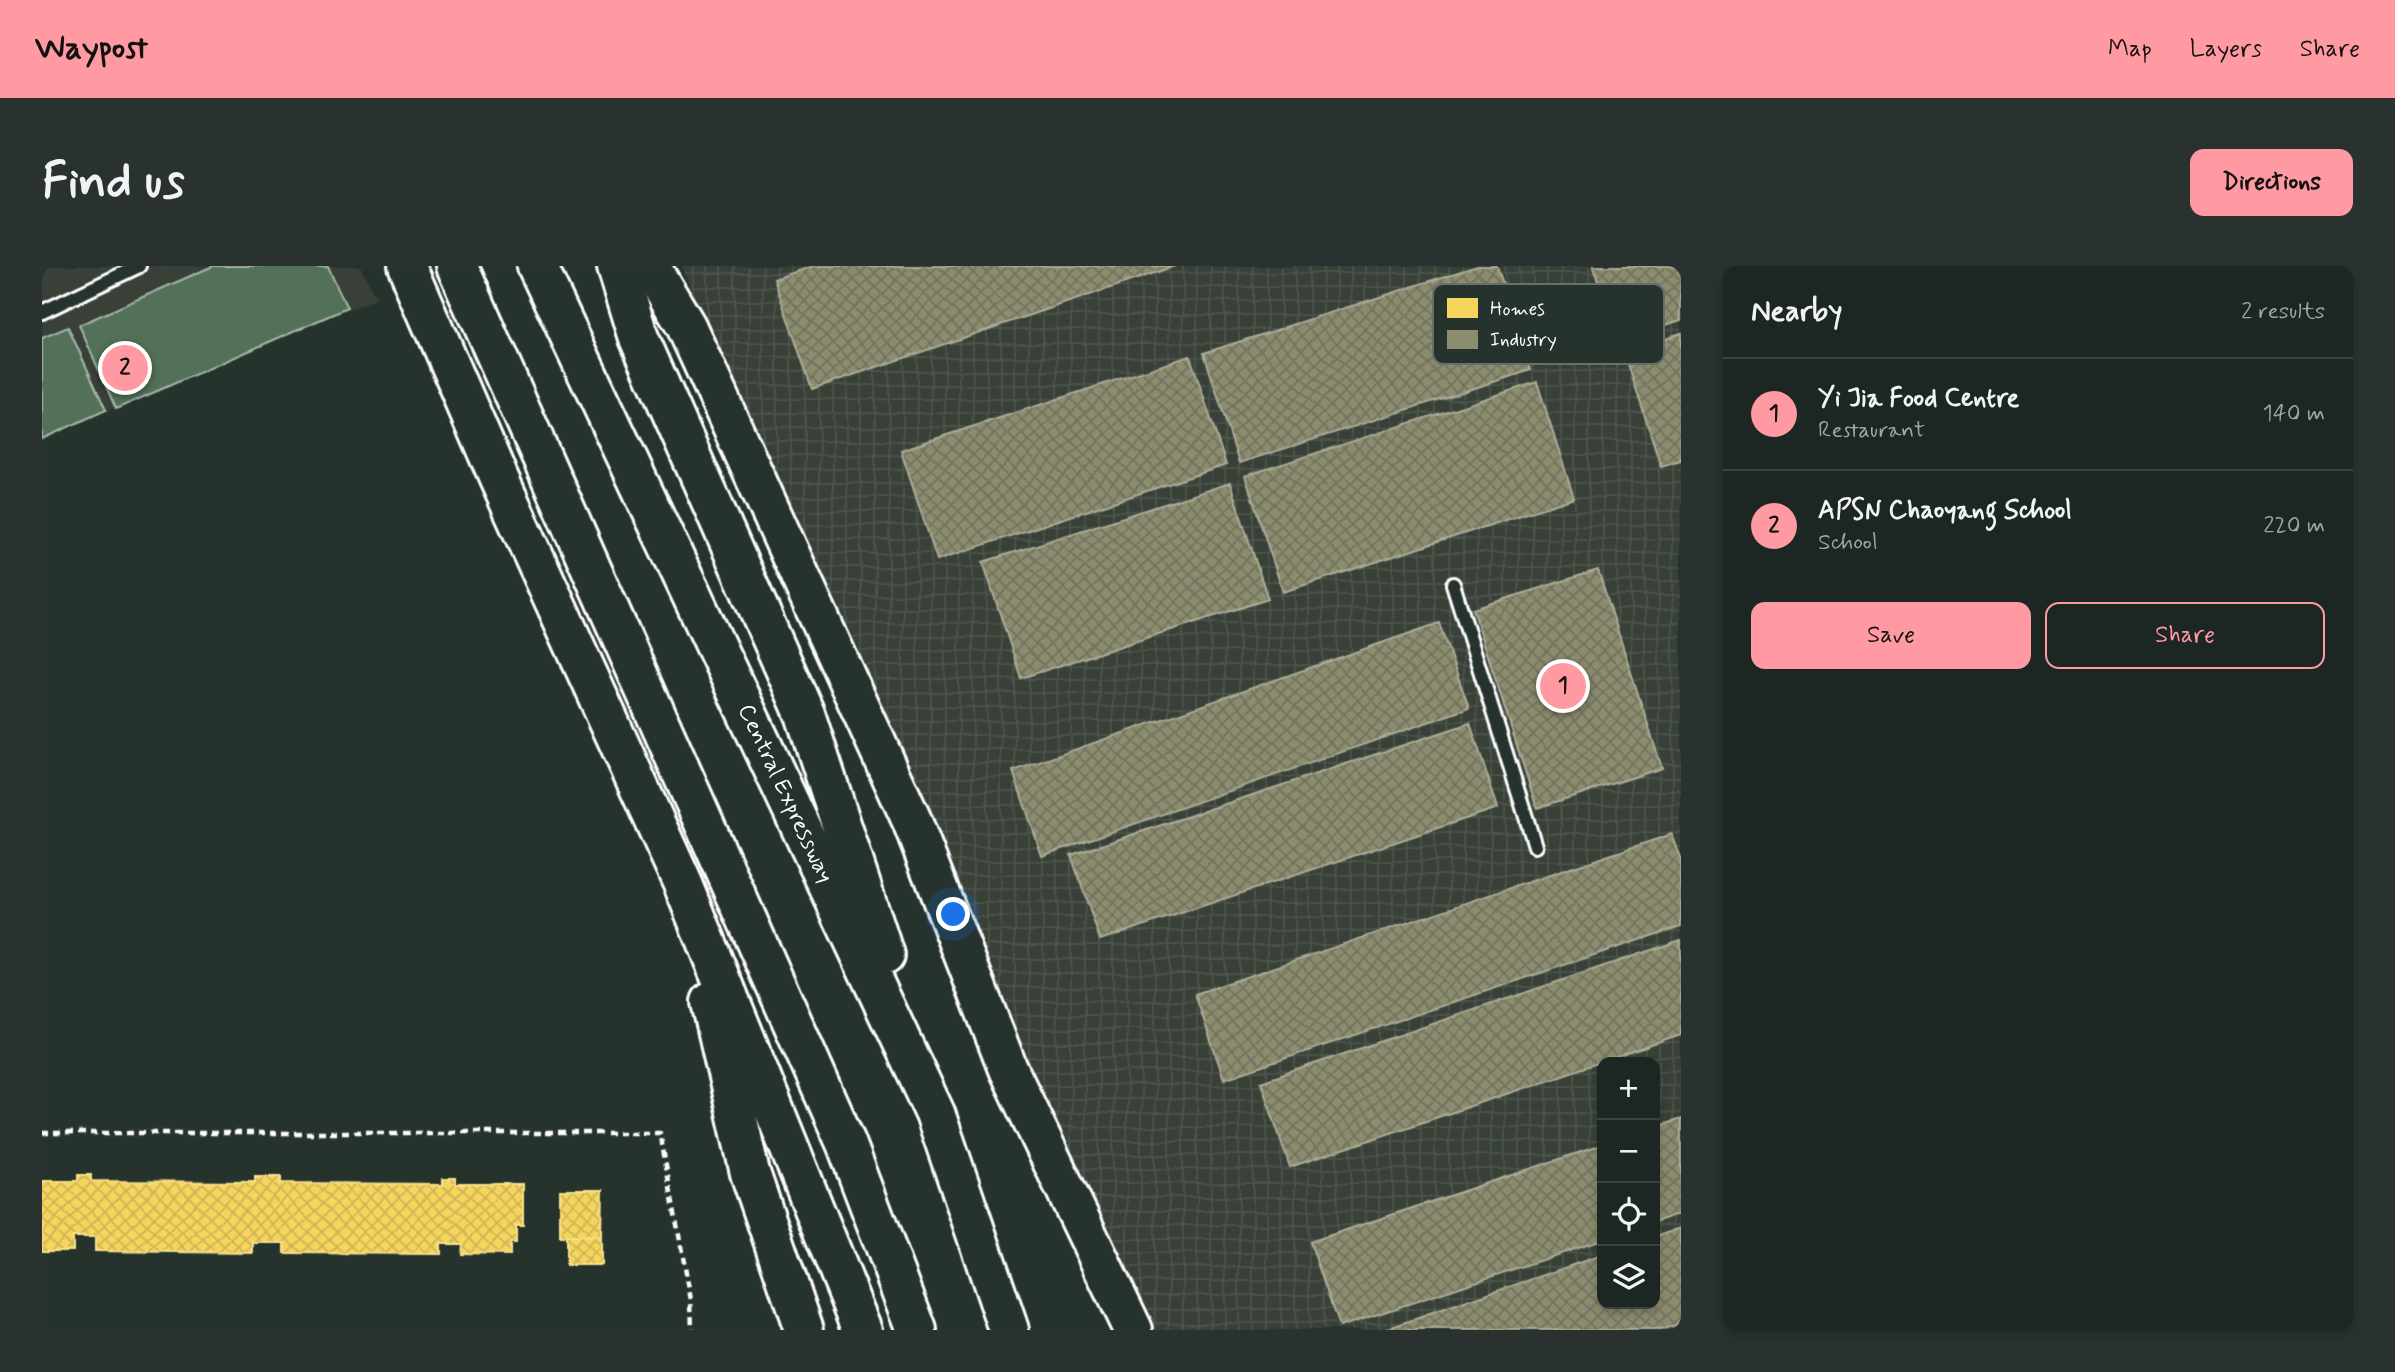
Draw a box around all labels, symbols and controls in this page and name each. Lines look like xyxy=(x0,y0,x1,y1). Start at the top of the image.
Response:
text: Waypost xyxy=(35,27,148,71)
text: Map xyxy=(2108,34,2152,65)
text: Layers xyxy=(2190,34,2262,65)
text: Share xyxy=(2300,34,2360,65)
button: Directions xyxy=(2190,149,2353,216)
text: Find us xyxy=(42,150,185,215)
legend xyxy=(1433,284,1664,364)
text: Nearby xyxy=(1751,292,1842,331)
text: Homes xyxy=(1490,297,1545,322)
text: 2 results xyxy=(2241,297,2325,327)
text: Industry xyxy=(1490,328,1557,353)
pin: 2 xyxy=(102,342,148,394)
text: Yi Jia Food Centre xyxy=(1818,382,2019,416)
text: 1 xyxy=(1769,399,1779,429)
text: 140 m xyxy=(2262,399,2325,429)
text: Restaurant xyxy=(1818,416,1925,446)
text: APSN Chaoyang School xyxy=(1818,494,2072,528)
text: 2 xyxy=(1768,511,1780,541)
text: 220 m xyxy=(2263,511,2325,541)
text: School xyxy=(1818,528,1878,558)
button: Save xyxy=(1751,602,2031,669)
button: Share xyxy=(2045,602,2325,669)
pin: 1 xyxy=(1540,660,1586,712)
street label: Central Expressway xyxy=(730,699,840,888)
your location xyxy=(936,897,970,931)
map controls xyxy=(1597,1057,1660,1309)
button: + xyxy=(1597,1057,1660,1120)
button: − xyxy=(1597,1120,1660,1183)
button: locate xyxy=(1597,1183,1660,1246)
button: layers xyxy=(1597,1246,1660,1309)

